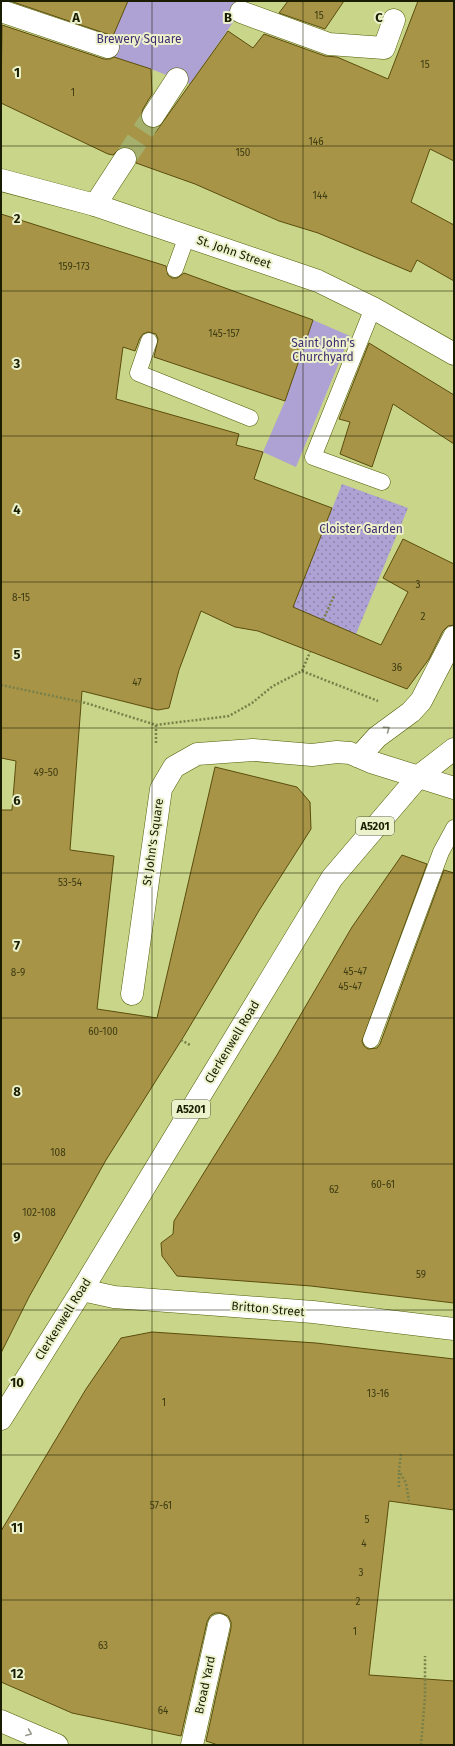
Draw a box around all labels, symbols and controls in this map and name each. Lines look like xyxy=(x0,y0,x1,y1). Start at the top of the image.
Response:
text: A xyxy=(71,10,80,25)
text: B xyxy=(224,10,232,25)
house number: 15 xyxy=(314,10,324,22)
text: C xyxy=(375,10,383,25)
park label: Brewery Square xyxy=(96,32,182,46)
house number: 15 xyxy=(420,59,430,71)
text: 1 xyxy=(14,65,20,80)
house number: 1 xyxy=(71,87,75,99)
house number: 146 xyxy=(309,136,323,148)
house number: 150 xyxy=(236,147,251,159)
house number: 144 xyxy=(313,190,328,202)
text: 2 xyxy=(14,211,21,226)
street label: St. John Street xyxy=(195,233,274,271)
house number: 159-173 xyxy=(58,261,90,273)
house number: 145-157 xyxy=(208,328,240,340)
park label: Saint John's Churchyard xyxy=(291,336,355,364)
text: 3 xyxy=(13,356,21,371)
text: 4 xyxy=(13,502,21,517)
park label: Cloister Garden xyxy=(319,522,403,536)
house number: 3 xyxy=(416,579,421,591)
house number: 8-15 xyxy=(12,592,30,604)
house number: 2 xyxy=(421,611,426,623)
text: 5 xyxy=(14,647,21,662)
house number: 36 xyxy=(392,662,402,674)
house number: 47 xyxy=(132,677,142,689)
one-way arrow xyxy=(382,727,389,734)
house number: 49-50 xyxy=(34,767,59,779)
text: 6 xyxy=(13,793,21,808)
street label: St John's Square xyxy=(140,797,166,887)
road number: A5201 xyxy=(356,817,394,835)
house number: 53-54 xyxy=(58,877,83,889)
text: 7 xyxy=(14,938,20,953)
house number: 45-47 xyxy=(343,966,367,978)
house number: 8-9 xyxy=(11,967,25,979)
house number: 45-47 xyxy=(338,981,362,993)
street label: Clerkenwell Road xyxy=(202,998,262,1086)
house number: 60-100 xyxy=(88,1026,118,1038)
text: 8 xyxy=(13,1084,21,1099)
road number: A5201 xyxy=(172,1100,210,1118)
house number: 108 xyxy=(50,1147,66,1159)
house number: 60-61 xyxy=(371,1179,395,1191)
house number: 62 xyxy=(329,1184,339,1196)
house number: 102-108 xyxy=(22,1207,56,1219)
text: 9 xyxy=(13,1229,21,1244)
house number: 59 xyxy=(416,1269,426,1281)
street label: Clerkenwell Road xyxy=(32,1275,94,1363)
street label: Britton Street xyxy=(231,1299,306,1319)
text: 10 xyxy=(10,1375,24,1390)
house number: 13-16 xyxy=(367,1388,389,1400)
house number: 1 xyxy=(162,1397,166,1409)
house number: 57-61 xyxy=(150,1500,172,1512)
house number: 5 xyxy=(364,1514,370,1526)
text: 11 xyxy=(11,1520,23,1535)
house number: 4 xyxy=(361,1538,367,1550)
house number: 3 xyxy=(359,1567,364,1579)
house number: 2 xyxy=(356,1596,361,1608)
house number: 1 xyxy=(353,1626,357,1638)
house number: 63 xyxy=(98,1640,108,1652)
street label: Broad Yard xyxy=(192,1655,218,1715)
text: 12 xyxy=(11,1666,24,1681)
house number: 64 xyxy=(158,1705,169,1717)
one-way arrow xyxy=(25,1728,32,1736)

